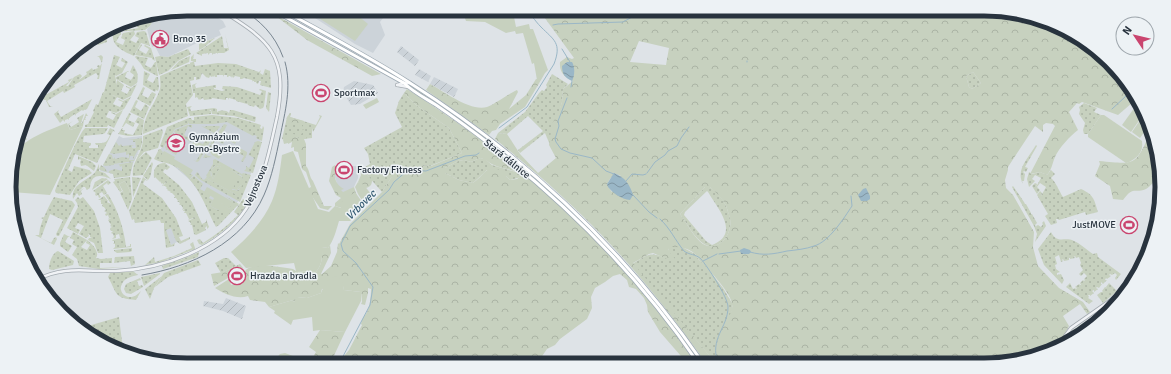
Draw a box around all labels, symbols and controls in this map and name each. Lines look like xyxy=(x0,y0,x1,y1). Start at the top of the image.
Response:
north arrow xyxy=(1115,16,1155,56)
text: N xyxy=(1120,24,1135,37)
public building icon: Brno 35 xyxy=(150,29,170,49)
place label: Brno 35 xyxy=(173,33,206,45)
sports icon: Sportmax xyxy=(311,83,331,103)
place label: Sportmax xyxy=(334,87,375,99)
place label: Gymnázium Brno-Bystrc xyxy=(189,131,240,155)
school or university icon: Gymnázium Brno-Bystrc xyxy=(166,133,186,153)
street label: Stará dálnice xyxy=(481,137,533,181)
sports icon: Factory Fitness xyxy=(334,160,354,180)
street label: Vejrostova xyxy=(242,163,270,209)
place label: Factory Fitness xyxy=(357,164,422,176)
water label: Vrbovec xyxy=(343,187,379,223)
sports icon: JustMOVE xyxy=(1119,215,1139,235)
place label: JustMOVE xyxy=(1072,219,1116,231)
sports icon: Hrazda a bradla xyxy=(227,266,247,286)
place label: Hrazda a bradla xyxy=(250,270,317,282)

